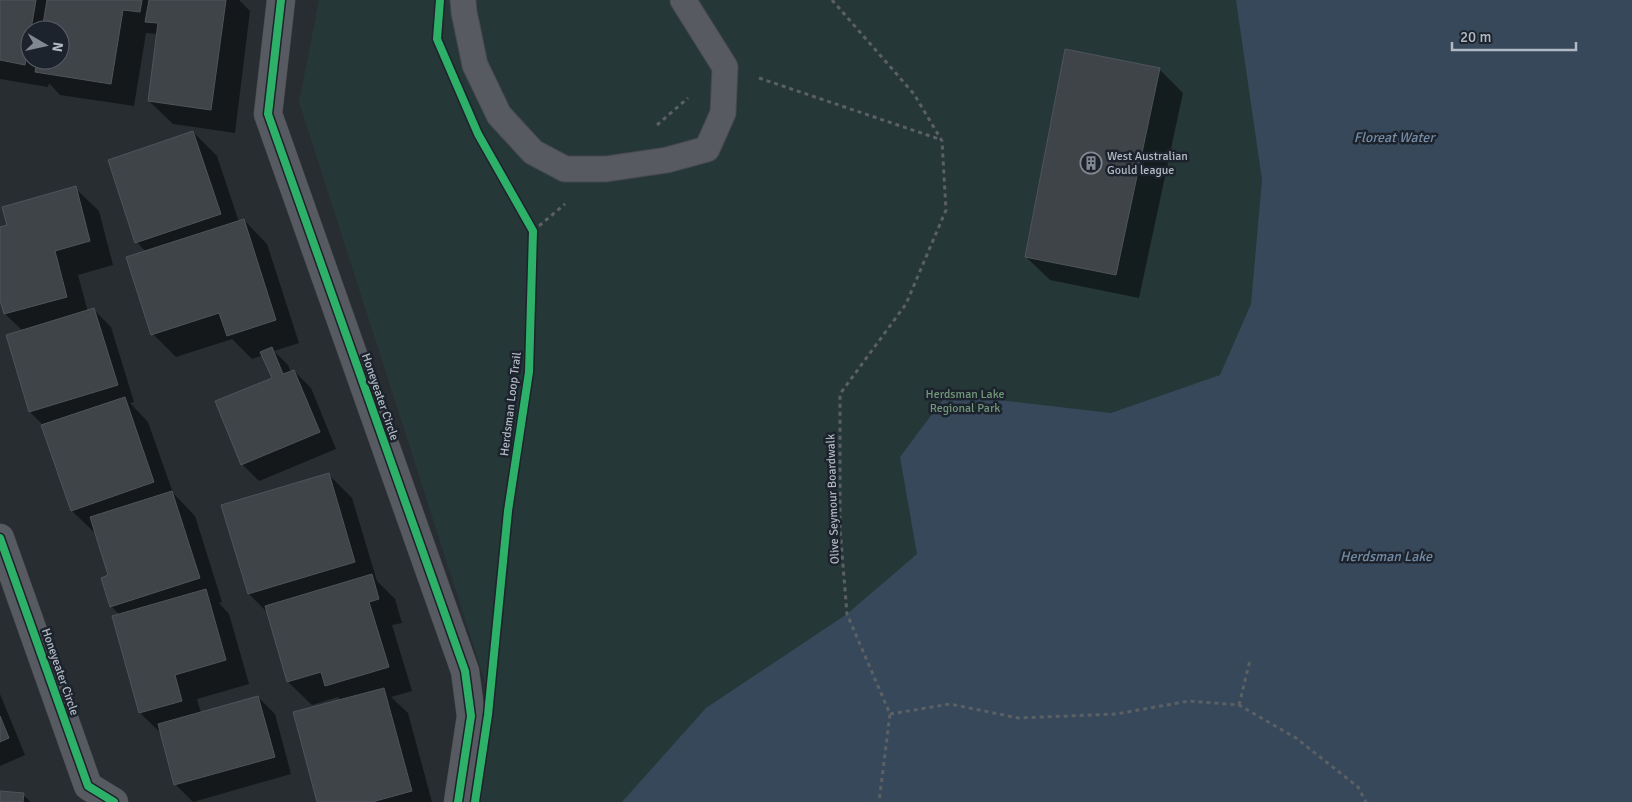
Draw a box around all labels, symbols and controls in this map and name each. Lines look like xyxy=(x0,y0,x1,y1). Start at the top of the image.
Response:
north arrow xyxy=(20,20,70,70)
scale bar xyxy=(1452,20,1576,52)
text: 20 m xyxy=(1460,28,1491,46)
text: N xyxy=(48,41,67,53)
water label: Floreat Water xyxy=(1354,129,1436,146)
place label: West Australian Gould league xyxy=(1107,149,1188,178)
building icon: West Australian Gould league xyxy=(1079,151,1103,175)
street label: Herdsman Loop Trail xyxy=(497,351,525,457)
street label: Honeyeater Circle xyxy=(358,352,402,442)
park label: Herdsman Lake Regional Park xyxy=(926,387,1004,416)
street label: Olive Seymour Boardwalk xyxy=(823,434,843,564)
water label: Herdsman Lake xyxy=(1340,548,1433,565)
street label: Honeyeater Circle xyxy=(38,627,82,717)

